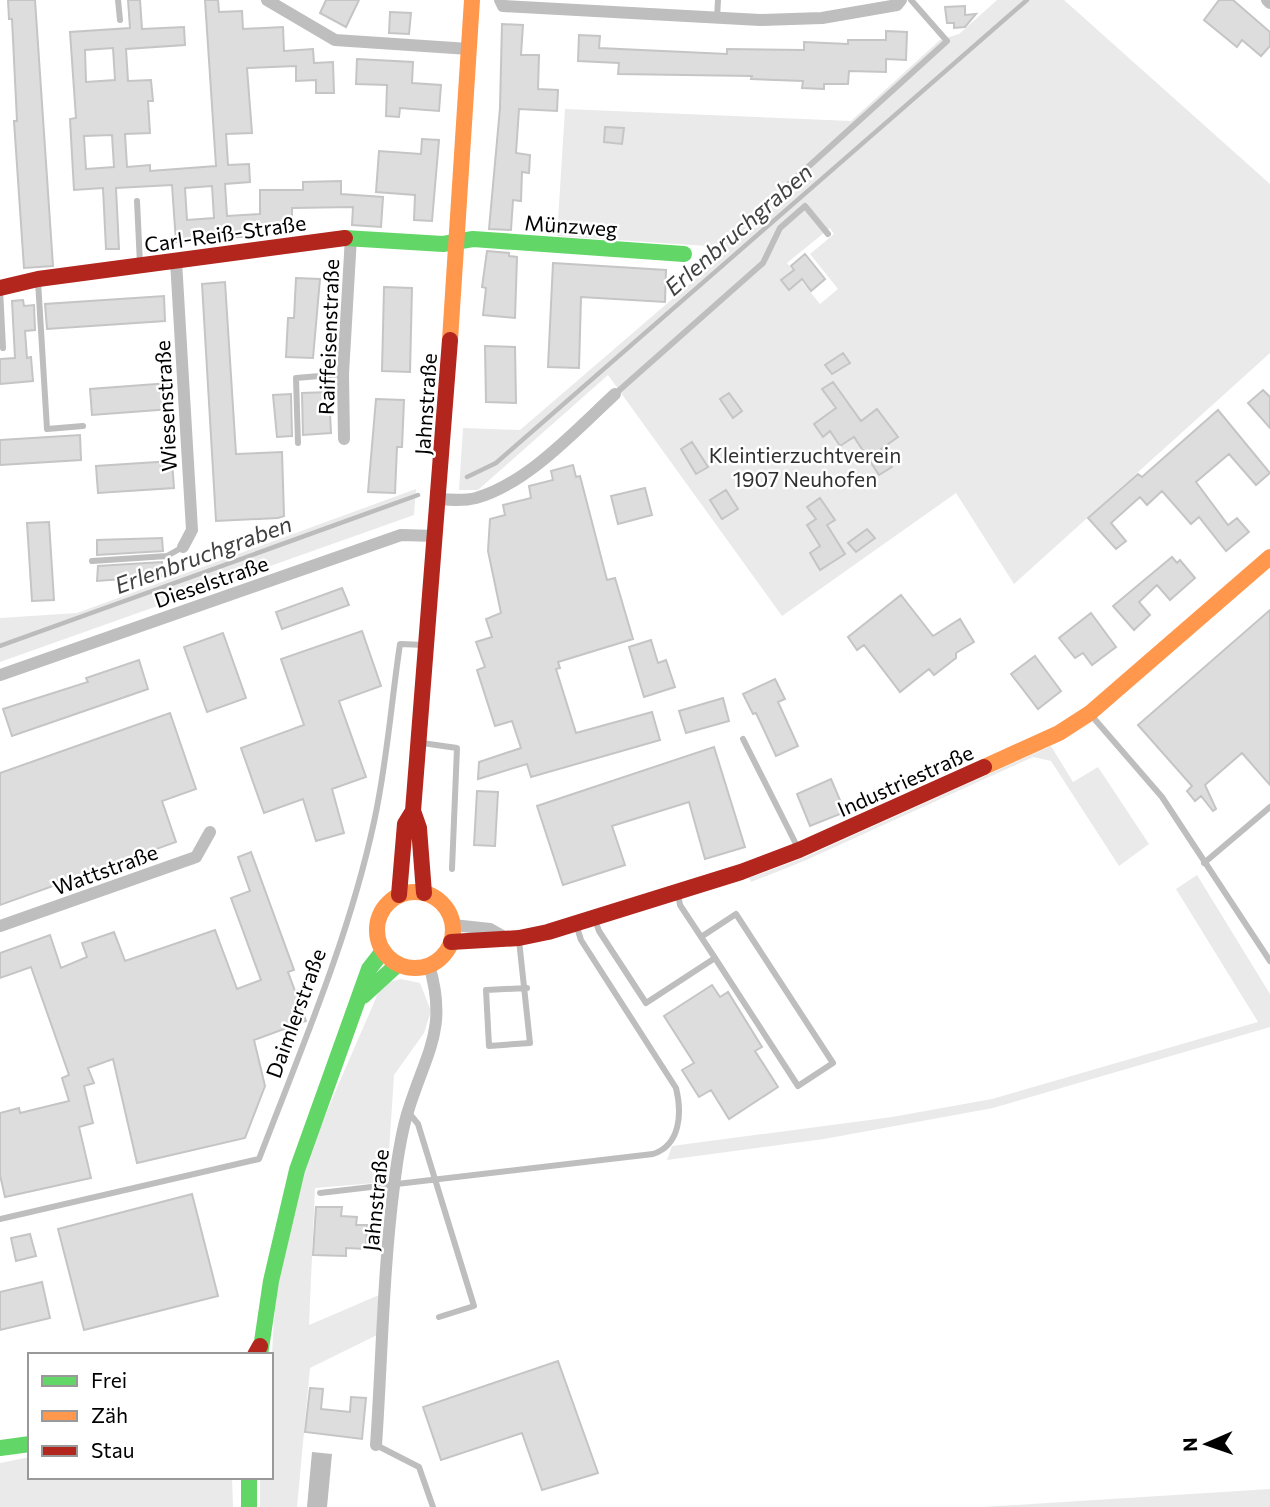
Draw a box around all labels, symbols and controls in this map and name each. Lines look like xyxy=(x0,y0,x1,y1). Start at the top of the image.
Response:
water label: Erlenbruchgraben xyxy=(658,157,818,301)
street label: Carl-Reiß-Straße xyxy=(142,209,308,257)
street label: Münzweg xyxy=(524,209,618,241)
street label: Raiffeisenstraße xyxy=(313,259,343,415)
street label: Wiesenstraße xyxy=(149,340,181,472)
street label: Jahnstraße xyxy=(409,352,441,456)
park label: Kleintierzuchtverein 1907 Neuhofen xyxy=(709,442,901,491)
water label: Erlenbruchgraben xyxy=(111,509,295,599)
street label: Dieselstraße xyxy=(151,550,271,612)
street label: Industriestraße xyxy=(833,739,977,821)
street label: Wattstraße xyxy=(49,839,161,899)
street label: Daimlerstraße xyxy=(260,945,330,1081)
street label: Jahnstraße xyxy=(357,1148,393,1252)
legend xyxy=(28,1353,273,1479)
text: Frei xyxy=(91,1367,127,1392)
text: Zäh xyxy=(91,1402,128,1427)
north arrow xyxy=(1172,1409,1242,1479)
text: Stau xyxy=(91,1437,134,1462)
text: N xyxy=(1178,1437,1201,1452)

